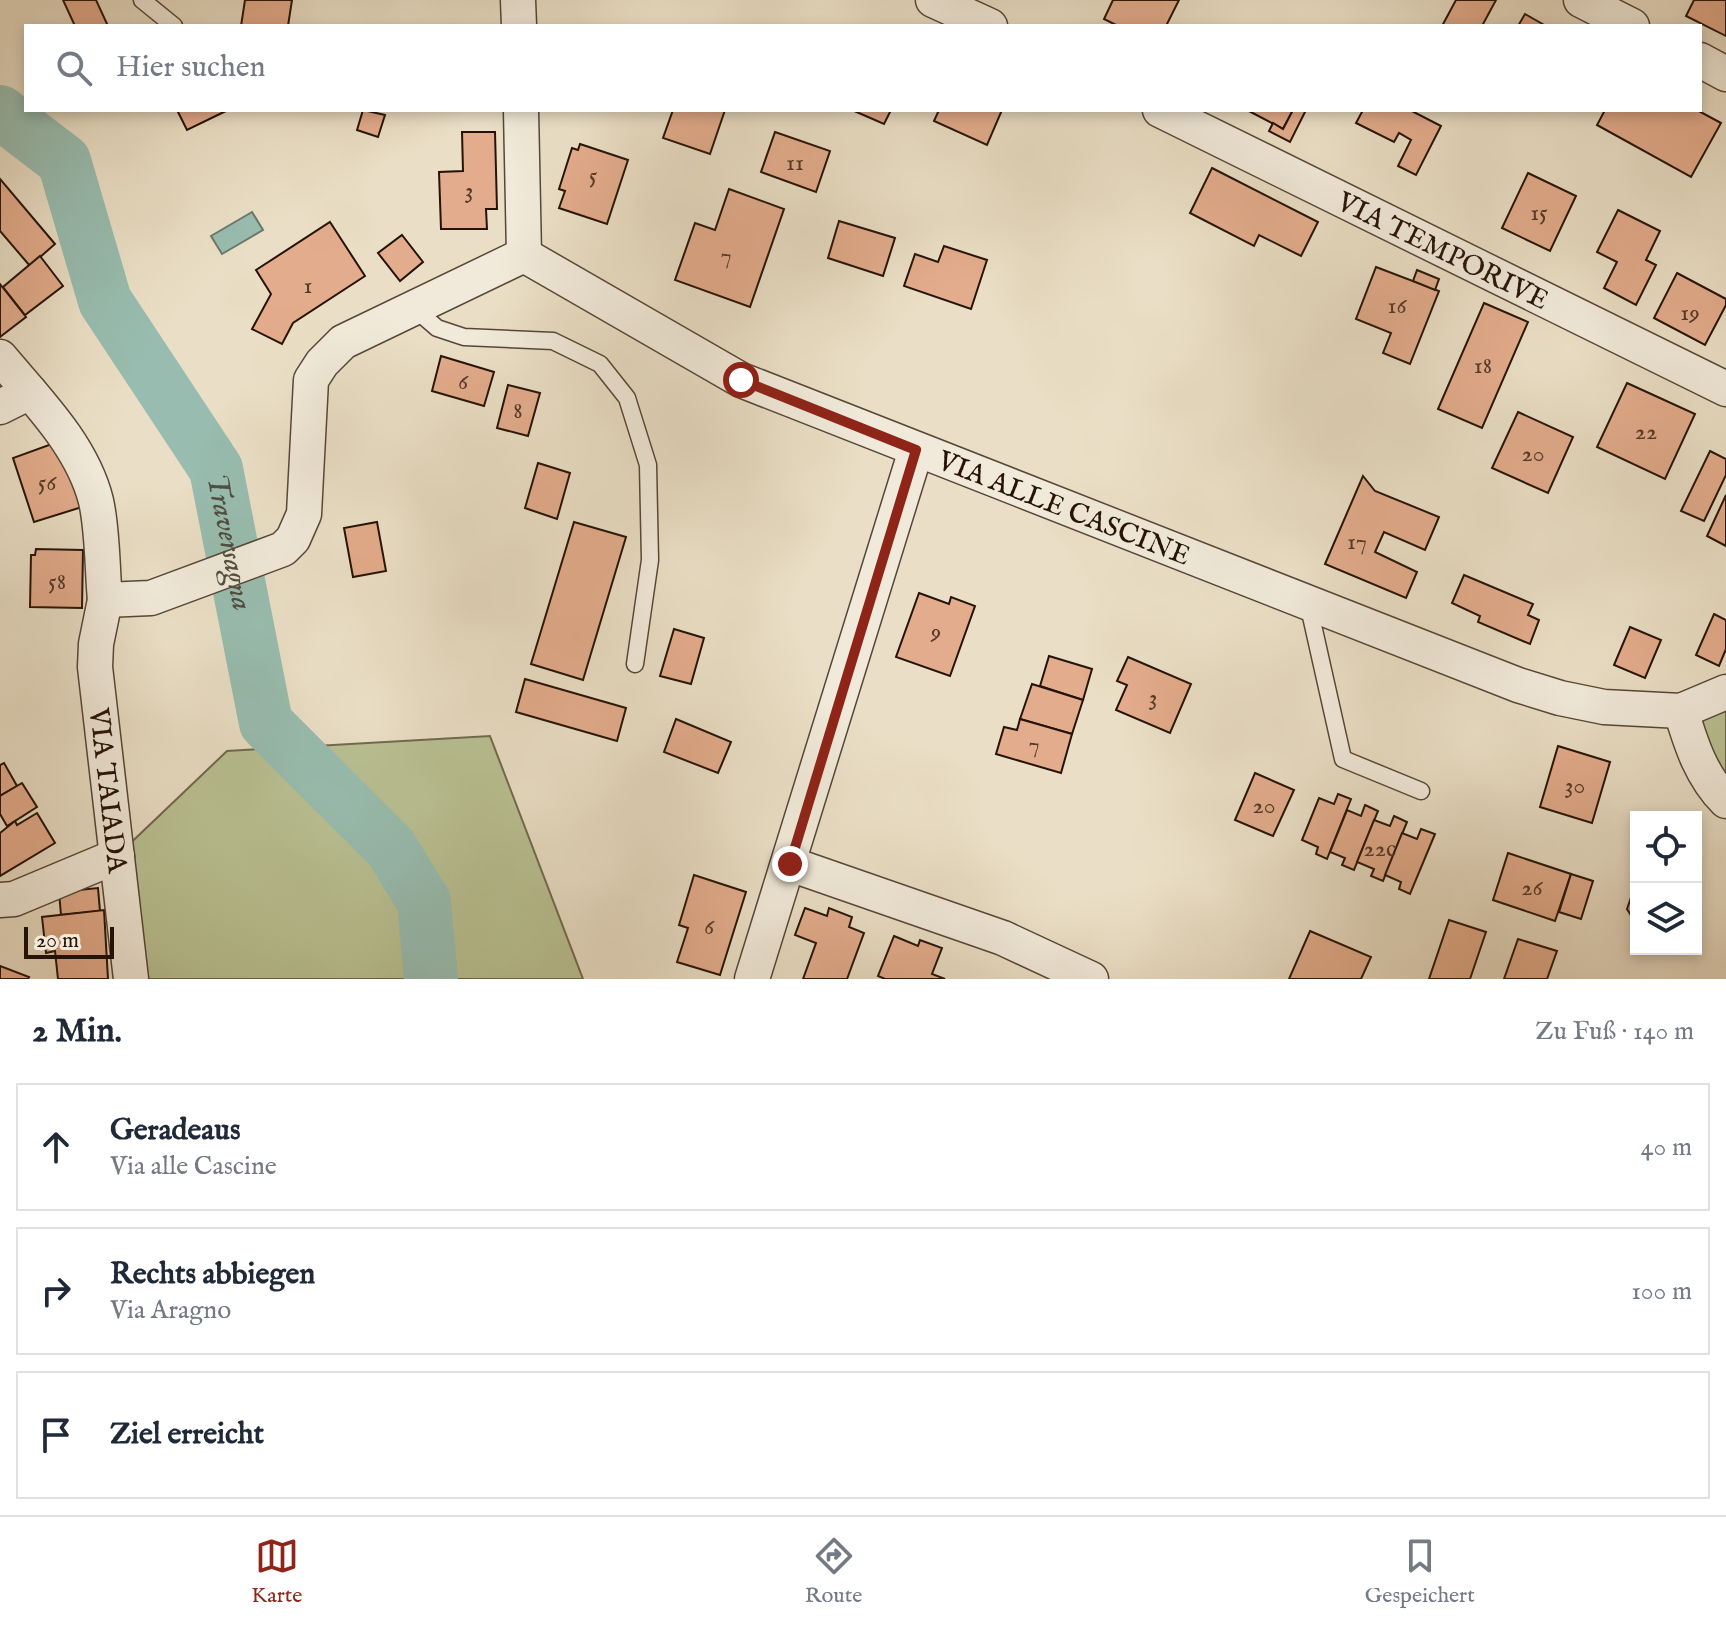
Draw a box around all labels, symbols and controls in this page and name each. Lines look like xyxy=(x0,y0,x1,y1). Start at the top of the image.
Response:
search box xyxy=(24,24,1702,112)
icon: search xyxy=(52,46,96,90)
text: Hier suchen xyxy=(116,49,266,87)
house number: 11 xyxy=(786,148,804,179)
house number: 5 xyxy=(589,161,598,192)
house number: 3 xyxy=(465,176,473,207)
street label: VIA TEMPORIVE xyxy=(1330,185,1554,319)
house number: 15 xyxy=(1530,198,1548,229)
house number: 7 xyxy=(720,241,732,272)
house number: 1 xyxy=(304,271,312,302)
house number: 16 xyxy=(1387,291,1407,322)
house number: 19 xyxy=(1680,298,1700,329)
house number: 18 xyxy=(1474,351,1492,382)
route start xyxy=(723,362,759,398)
house number: 6 xyxy=(458,367,469,398)
house number: 8 xyxy=(513,396,523,427)
house number: 22 xyxy=(1635,417,1657,448)
house number: 20 xyxy=(1521,439,1545,470)
street label: VIA ALLE CASCINE xyxy=(931,444,1195,575)
house number: 56 xyxy=(38,468,57,499)
water label: Traversagna xyxy=(196,471,260,614)
house number: 17 xyxy=(1347,527,1367,558)
house number: 58 xyxy=(48,567,66,598)
house number: 9 xyxy=(930,617,941,648)
house number: 3 xyxy=(1149,683,1157,714)
street label: VIA TAIADA xyxy=(80,705,134,876)
house number: 7 xyxy=(1028,730,1040,761)
house number: 30 xyxy=(1565,771,1585,802)
house number: 20 xyxy=(1252,791,1276,822)
map controls xyxy=(1630,811,1702,955)
button: locate xyxy=(1630,811,1702,883)
house number: 22c xyxy=(1364,834,1396,865)
route end xyxy=(772,846,808,882)
house number: 26 xyxy=(1521,873,1544,904)
button: layers xyxy=(1630,883,1702,955)
house number: 6 xyxy=(704,912,715,943)
scale bar xyxy=(24,923,114,959)
text: 20 m xyxy=(36,927,79,955)
text: 2 Min. xyxy=(32,1010,122,1053)
text: Zu Fuß · 140 m xyxy=(1535,1015,1694,1048)
text: Geradeaus xyxy=(110,1112,240,1150)
icon: ahead xyxy=(34,1125,78,1169)
text: 40 m xyxy=(1641,1131,1692,1164)
text: Via alle Cascine xyxy=(110,1150,277,1183)
text: Rechts abbiegen xyxy=(110,1256,315,1294)
icon: right xyxy=(34,1269,78,1313)
text: 100 m xyxy=(1631,1275,1692,1308)
text: Via Aragno xyxy=(110,1294,231,1327)
icon: arrive xyxy=(34,1413,78,1457)
text: Ziel erreicht xyxy=(110,1416,264,1454)
tab: Karte xyxy=(251,1534,302,1610)
tab: Route xyxy=(805,1534,862,1610)
tab: Gespeichert xyxy=(1365,1534,1475,1610)

